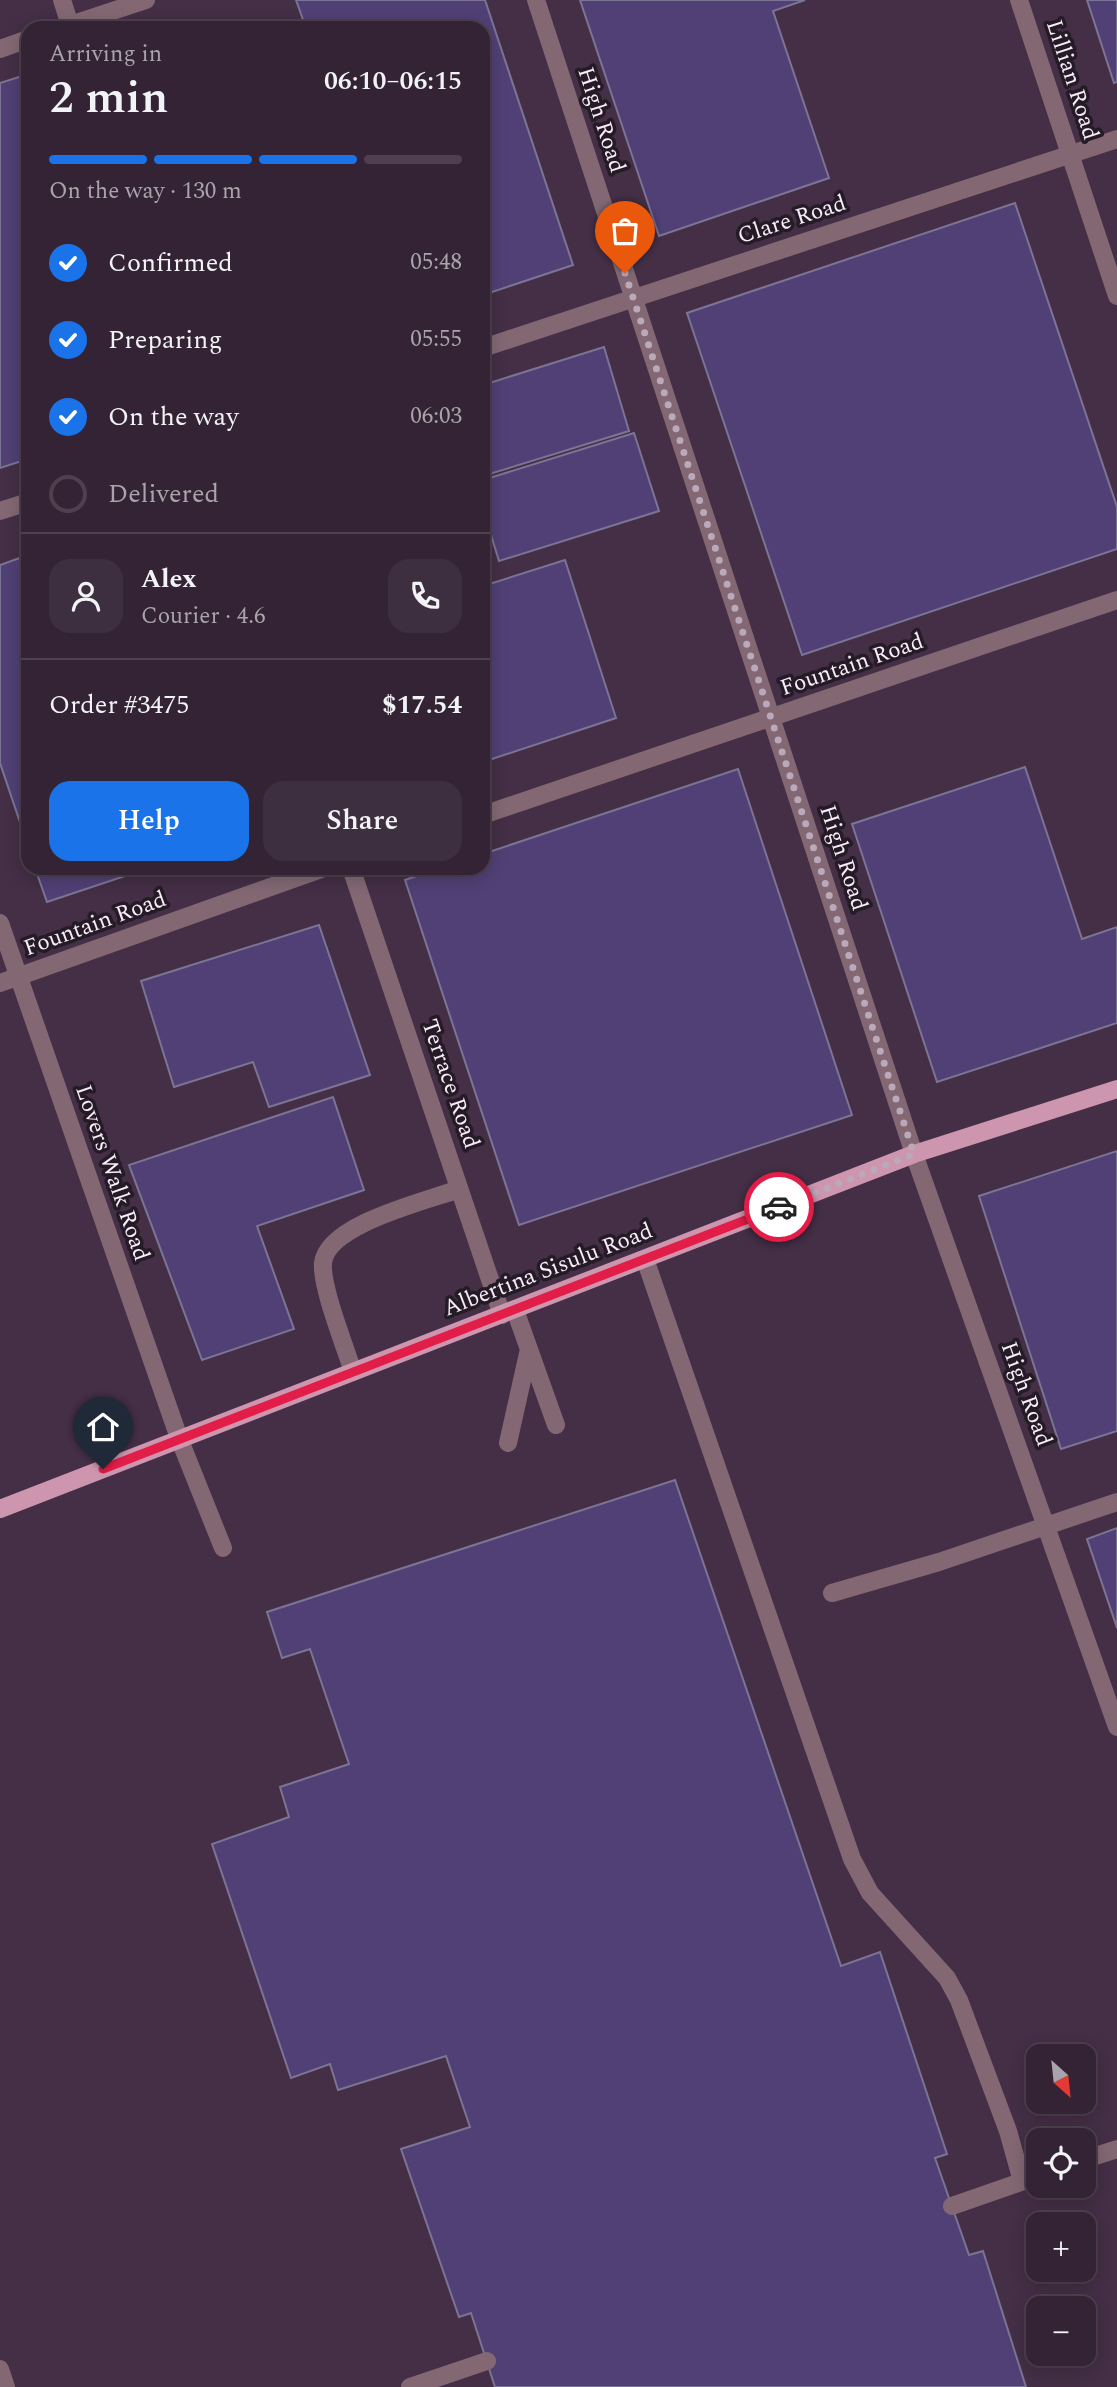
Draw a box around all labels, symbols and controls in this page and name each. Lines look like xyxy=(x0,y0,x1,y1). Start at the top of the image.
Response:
street label: Lillian Road xyxy=(1036,15,1108,145)
text: Arriving in xyxy=(49,37,162,72)
text: 06:10–06:15 xyxy=(324,61,462,101)
text: 2 min xyxy=(49,63,168,133)
street label: High Road xyxy=(567,63,635,177)
text: On the way · 130 m xyxy=(49,174,242,209)
street label: Clare Road xyxy=(733,186,851,254)
pin xyxy=(595,201,655,273)
icon: bag xyxy=(606,212,644,250)
text: Confirmed xyxy=(108,243,233,283)
icon: check xyxy=(49,244,87,282)
text: 05:48 xyxy=(410,245,462,280)
text: Preparing xyxy=(108,320,222,360)
icon: check xyxy=(49,321,87,359)
text: 05:55 xyxy=(410,322,462,357)
text: On the way xyxy=(108,397,239,437)
icon: check xyxy=(49,398,87,436)
text: 06:03 xyxy=(410,399,462,434)
text: Delivered xyxy=(108,474,219,514)
button: person xyxy=(49,559,123,633)
text: Alex xyxy=(141,559,196,599)
button: phone xyxy=(388,559,462,633)
text: Courier · 4.6 xyxy=(141,599,266,634)
street label: Fountain Road xyxy=(776,624,929,706)
text: Order #3475 xyxy=(49,685,189,725)
text: $17.54 xyxy=(382,685,462,725)
button: Help xyxy=(49,781,249,861)
button: Share xyxy=(263,781,462,861)
street label: High Road xyxy=(809,801,877,915)
street label: Fountain Road xyxy=(19,882,171,966)
street label: Terrace Road xyxy=(411,1014,489,1154)
street label: Lovers Walk Road xyxy=(65,1080,159,1266)
courier xyxy=(744,1172,814,1242)
icon: car xyxy=(760,1188,798,1226)
street label: Albertina Sisulu Road xyxy=(438,1214,658,1326)
street label: High Road xyxy=(991,1337,1061,1451)
pin xyxy=(73,1397,133,1469)
icon: home xyxy=(84,1408,122,1446)
north arrow xyxy=(1026,2044,1096,2114)
map controls xyxy=(1026,2044,1096,2366)
button: locate xyxy=(1026,2128,1096,2198)
button: + xyxy=(1026,2212,1096,2282)
button: − xyxy=(1026,2296,1096,2366)

